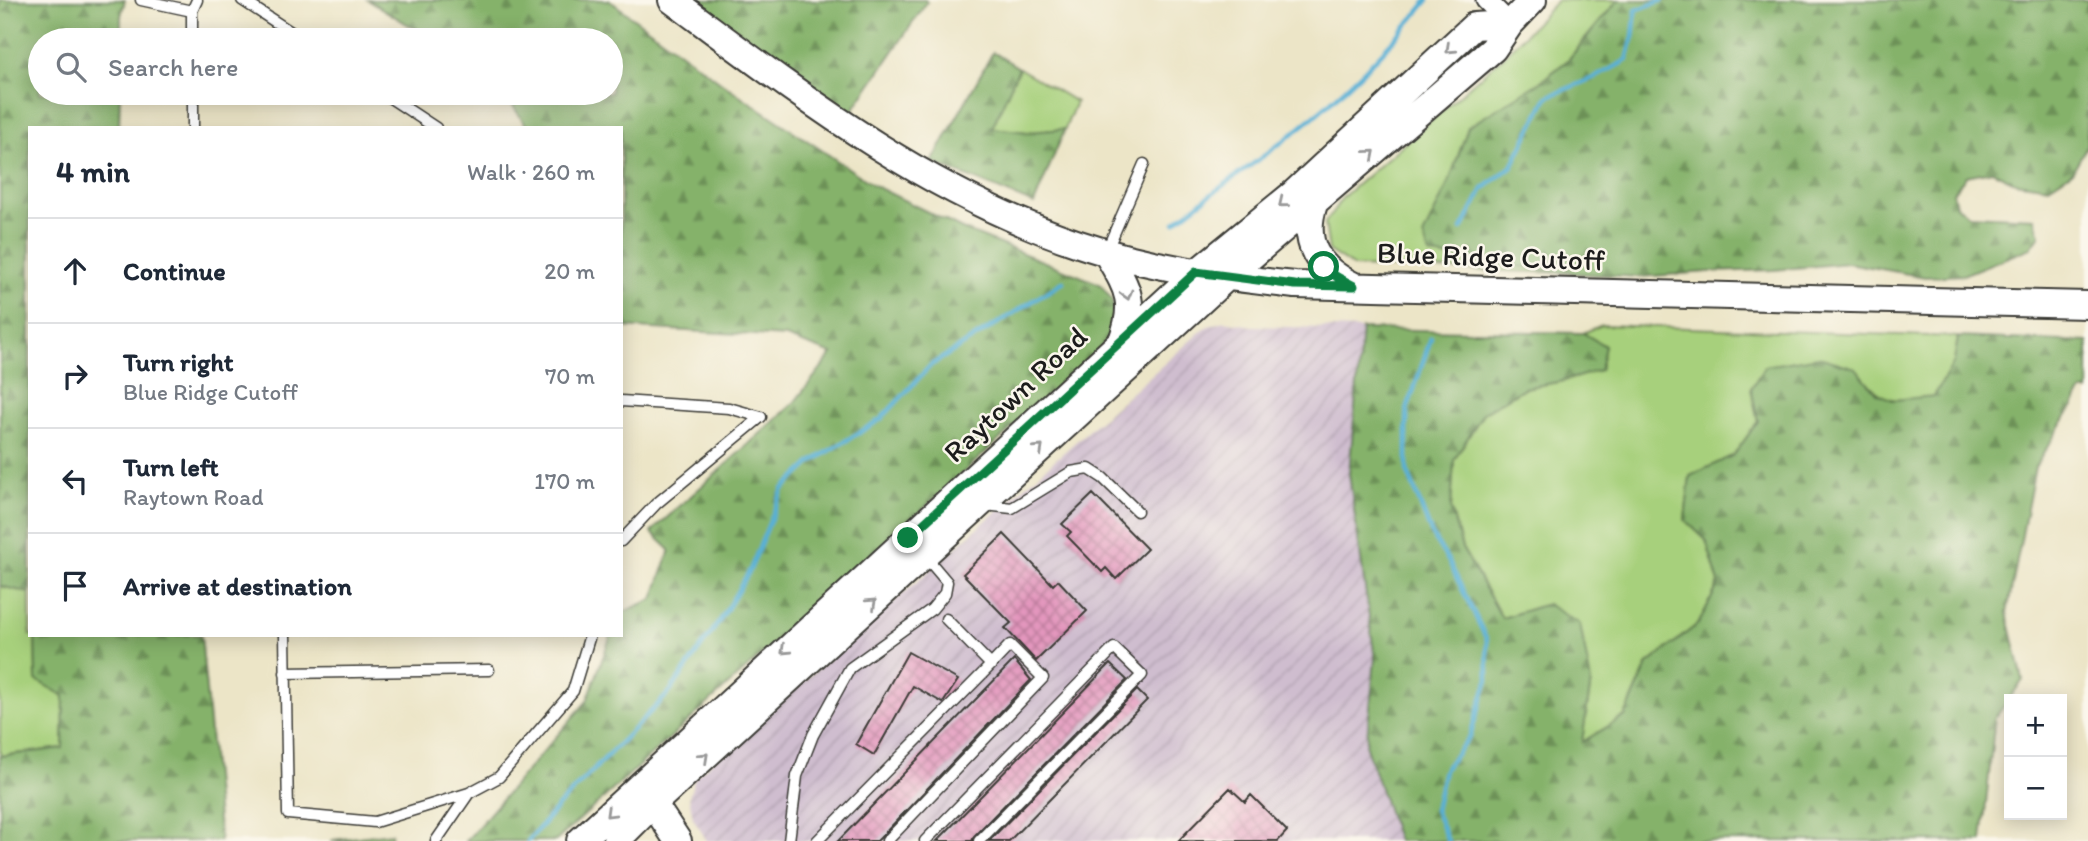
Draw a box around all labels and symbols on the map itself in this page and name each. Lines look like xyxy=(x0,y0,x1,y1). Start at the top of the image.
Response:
one-way arrow xyxy=(1445,40,1458,53)
one-way arrow xyxy=(1363,150,1376,162)
one-way arrow xyxy=(1278,194,1290,207)
street label: Blue Ridge Cutoff xyxy=(1376,234,1606,278)
route start xyxy=(1308,251,1339,282)
one-way arrow xyxy=(1118,289,1133,301)
street label: Raytown Road xyxy=(935,318,1095,470)
one-way arrow xyxy=(1031,445,1044,457)
route end xyxy=(892,522,923,553)
one-way arrow xyxy=(864,599,877,611)
one-way arrow xyxy=(780,642,793,655)
one-way arrow xyxy=(696,752,709,765)
one-way arrow xyxy=(605,804,618,817)

